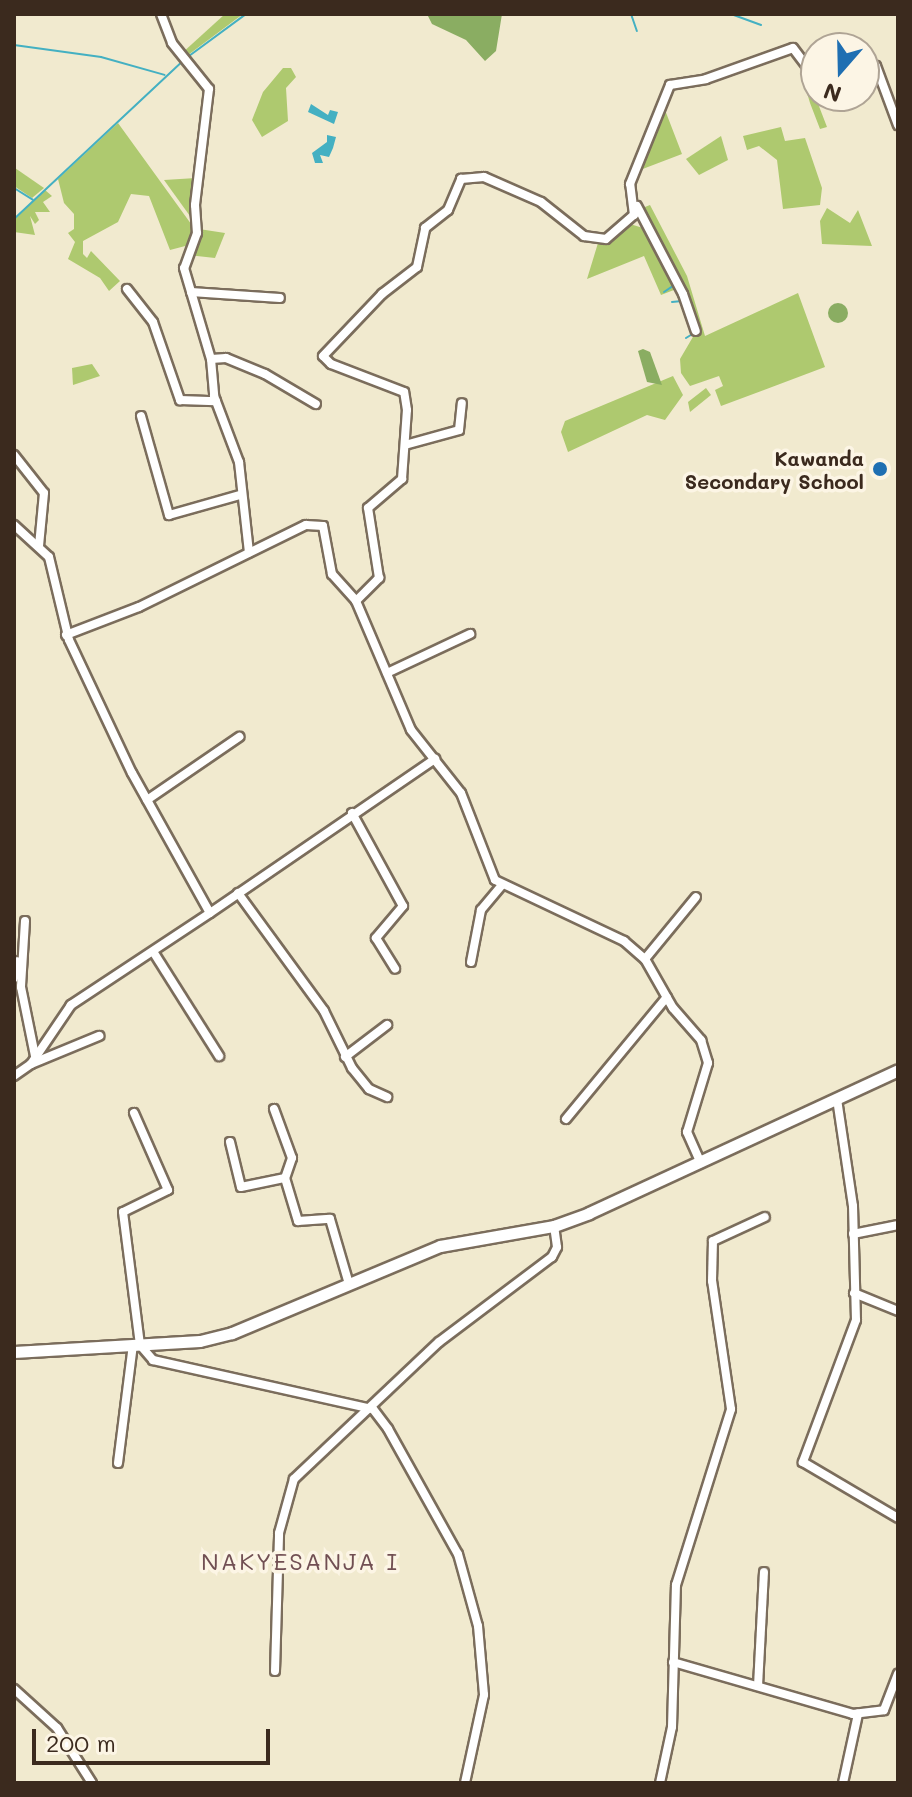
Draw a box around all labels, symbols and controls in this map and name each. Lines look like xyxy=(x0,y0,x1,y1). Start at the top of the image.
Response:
north arrow xyxy=(800,32,880,112)
text: N xyxy=(820,77,845,110)
place label: Kawanda Secondary School xyxy=(685,446,864,493)
marker: Kawanda Secondary School xyxy=(871,460,889,478)
district label: NAKYESANJA I xyxy=(201,1547,399,1575)
scale bar xyxy=(36,1713,274,1763)
text: 200 m xyxy=(46,1727,116,1758)

